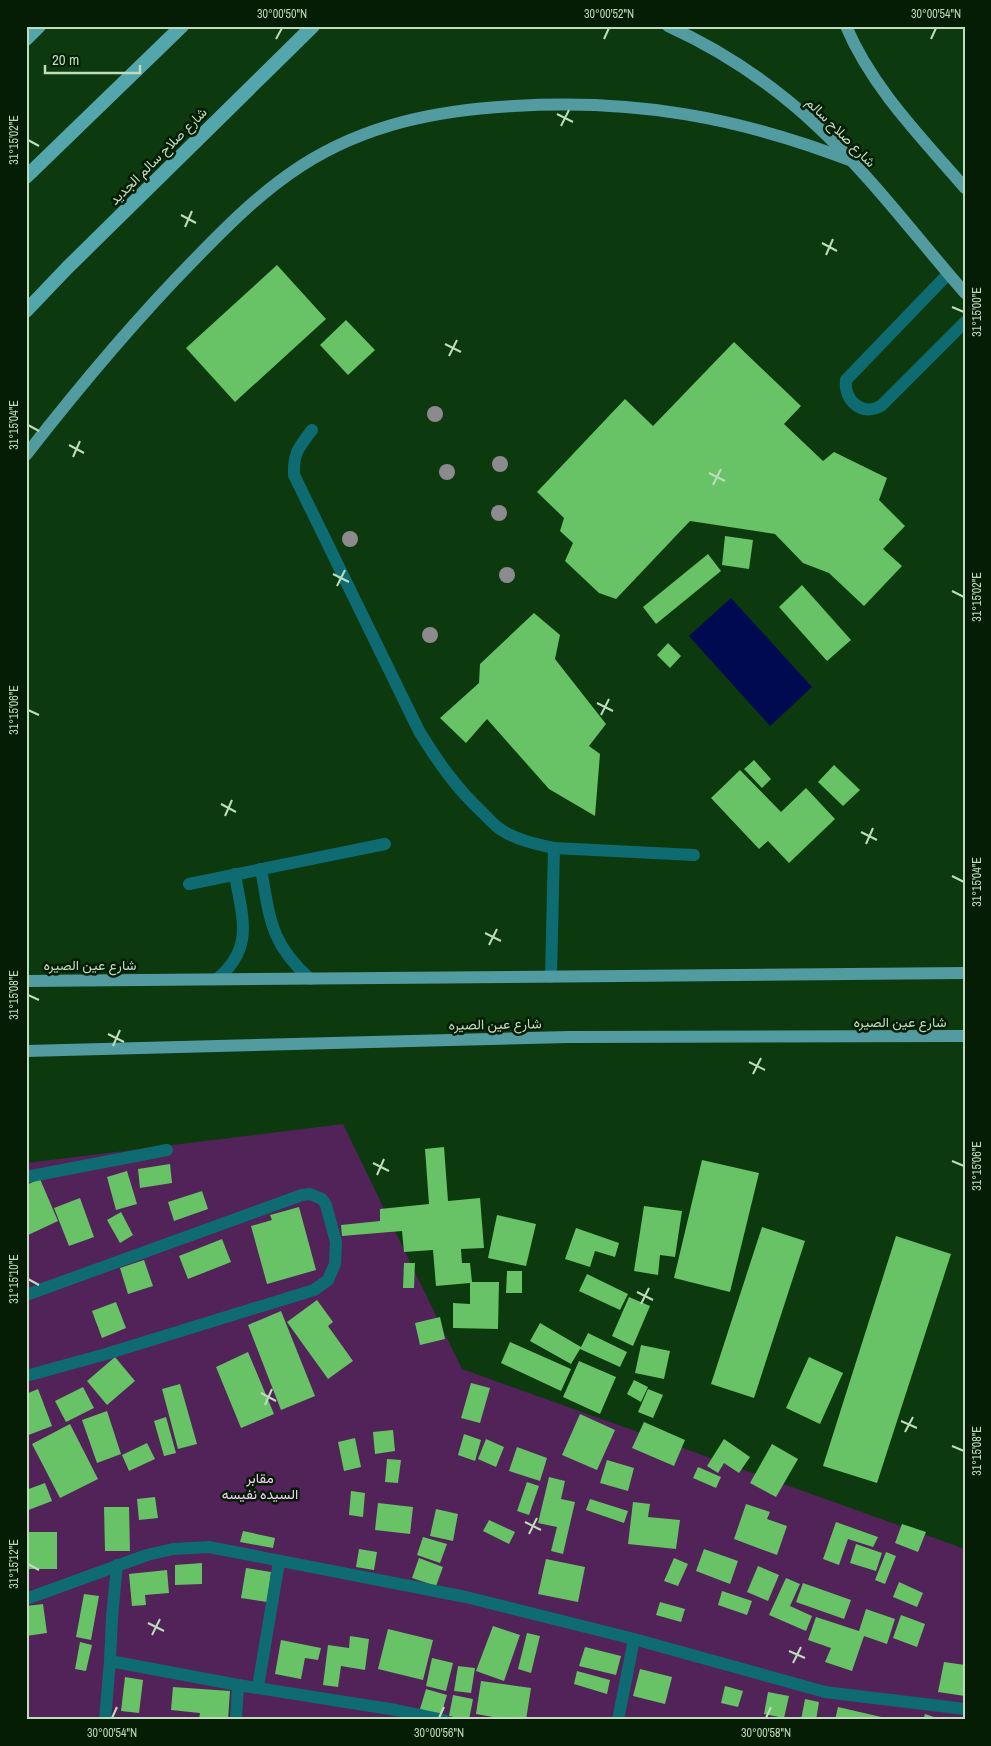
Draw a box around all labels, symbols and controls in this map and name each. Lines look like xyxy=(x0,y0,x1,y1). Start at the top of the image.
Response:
text: 30°00'50"N xyxy=(257,6,307,22)
text: 30°00'52"N xyxy=(584,6,634,22)
text: 30°00'54"N xyxy=(911,6,961,22)
scale bar xyxy=(45,42,140,74)
text: 20 m xyxy=(52,49,79,70)
street label: شارع صلاح سالم xyxy=(801,93,880,172)
street label: شارع صلاح سالم الجديد xyxy=(105,103,212,210)
text: 31°15'02"E xyxy=(6,115,22,165)
text: 31°15'00"E xyxy=(969,287,985,337)
text: 31°15'04"E xyxy=(6,400,22,450)
text: 31°15'02"E xyxy=(969,572,985,622)
text: 31°15'06"E xyxy=(6,685,22,735)
text: 31°15'04"E xyxy=(969,857,985,907)
street label: شارع عين الصيره xyxy=(43,956,137,976)
text: 31°15'08"E xyxy=(6,970,22,1020)
street label: شارع عين الصيره xyxy=(853,1013,947,1033)
street label: شارع عين الصيره xyxy=(448,1014,542,1036)
text: 31°15'06"E xyxy=(969,1141,985,1191)
text: 31°15'10"E xyxy=(6,1254,22,1304)
text: 31°15'08"E xyxy=(969,1426,985,1476)
park label: مقابر السيده نفيسه xyxy=(222,1469,298,1503)
text: 31°15'12"E xyxy=(6,1539,22,1589)
text: 30°00'54"N xyxy=(87,1725,137,1741)
text: 30°00'56"N xyxy=(414,1725,464,1741)
text: 30°00'58"N xyxy=(741,1725,791,1741)

